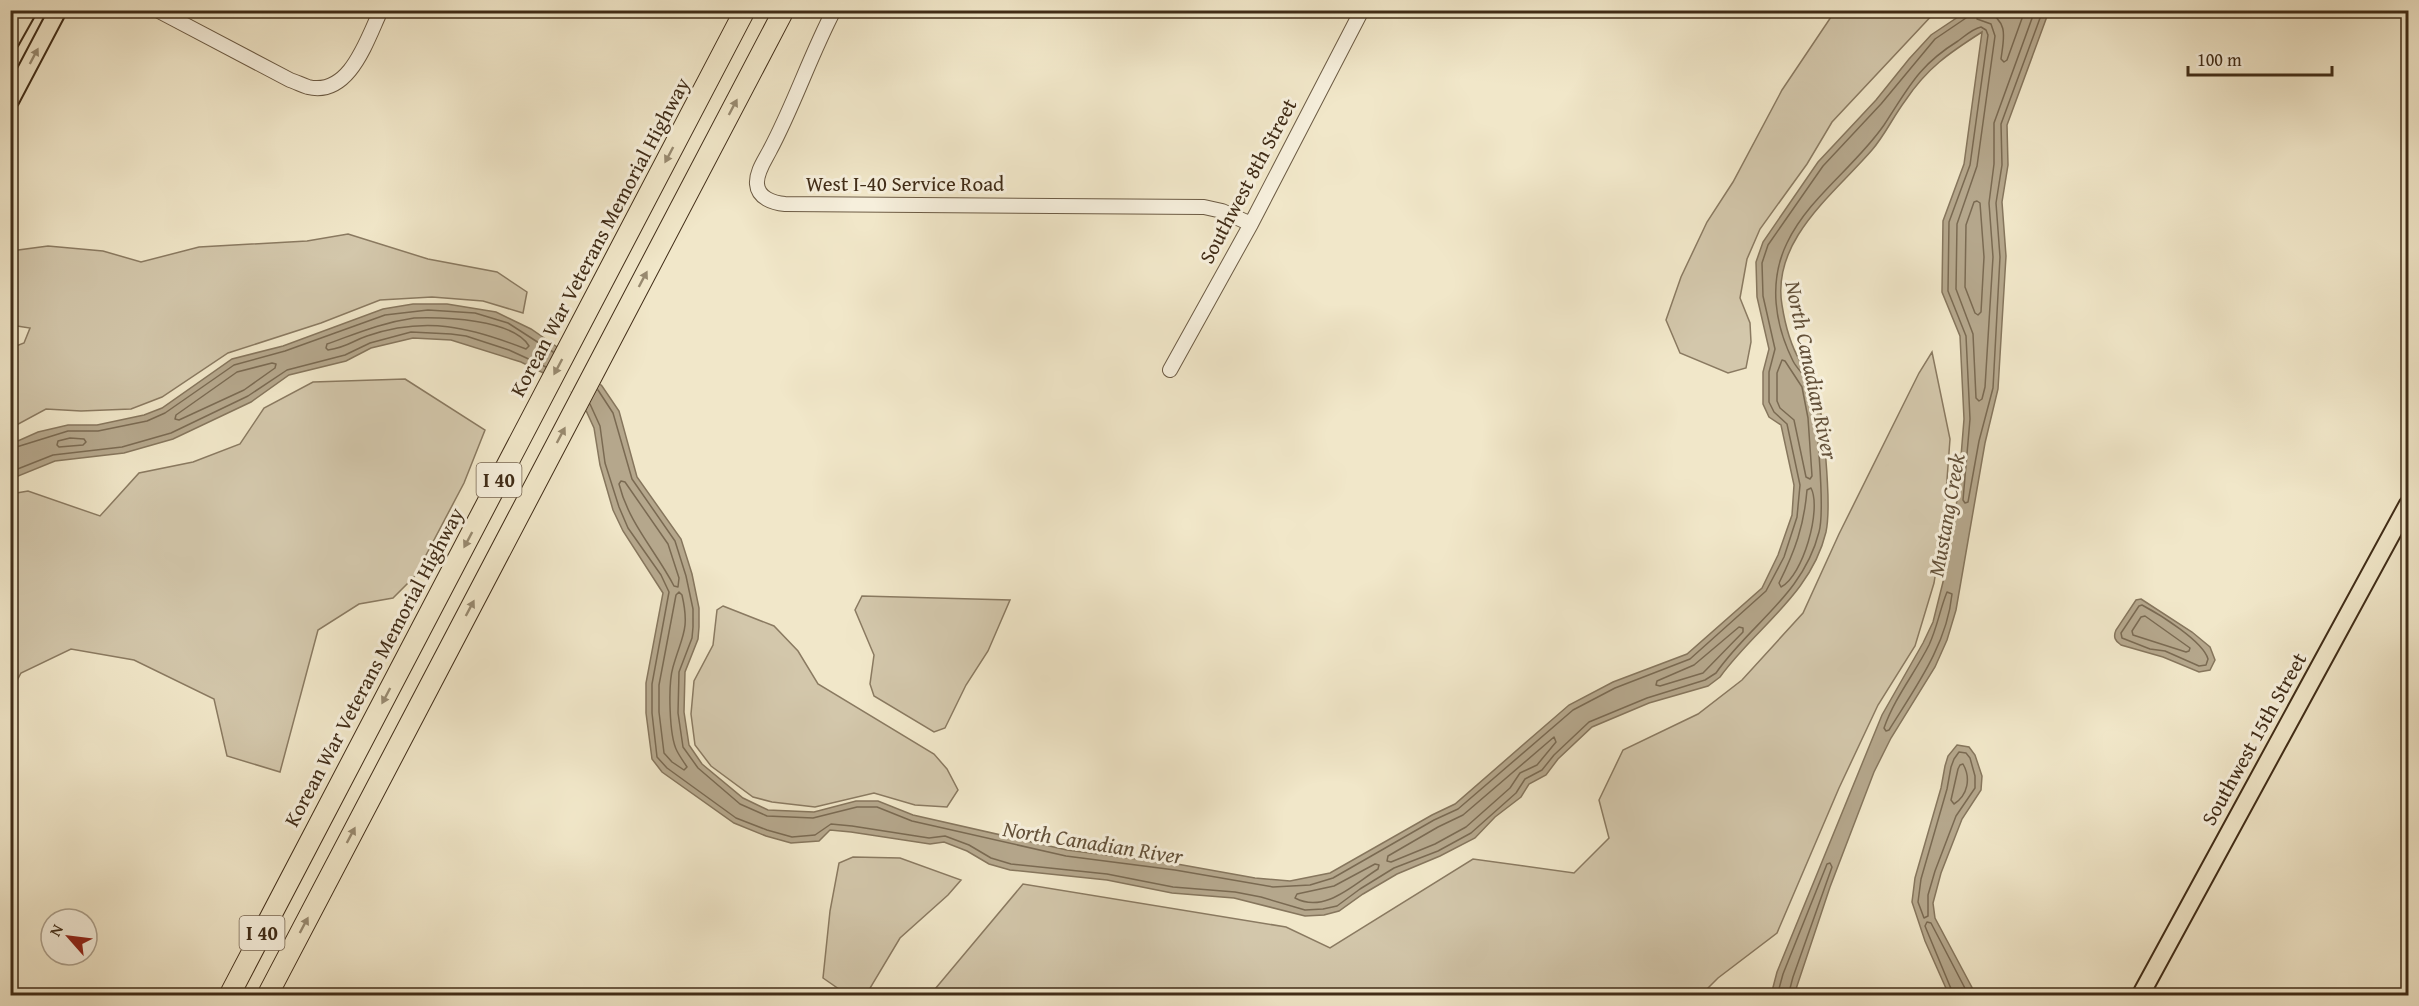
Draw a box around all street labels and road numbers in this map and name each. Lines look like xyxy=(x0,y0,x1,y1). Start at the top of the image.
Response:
street label: Korean War Veterans Memorial Highway xyxy=(502,71,697,402)
street label: Southwest 8th Street xyxy=(1191,92,1305,269)
street label: West I-40 Service Road xyxy=(806,168,1005,199)
road number: I 40 xyxy=(476,463,522,497)
street label: Korean War Veterans Memorial Highway xyxy=(276,501,471,832)
street label: Southwest 15th Street xyxy=(2193,646,2314,831)
road number: I 40 xyxy=(240,916,284,950)

